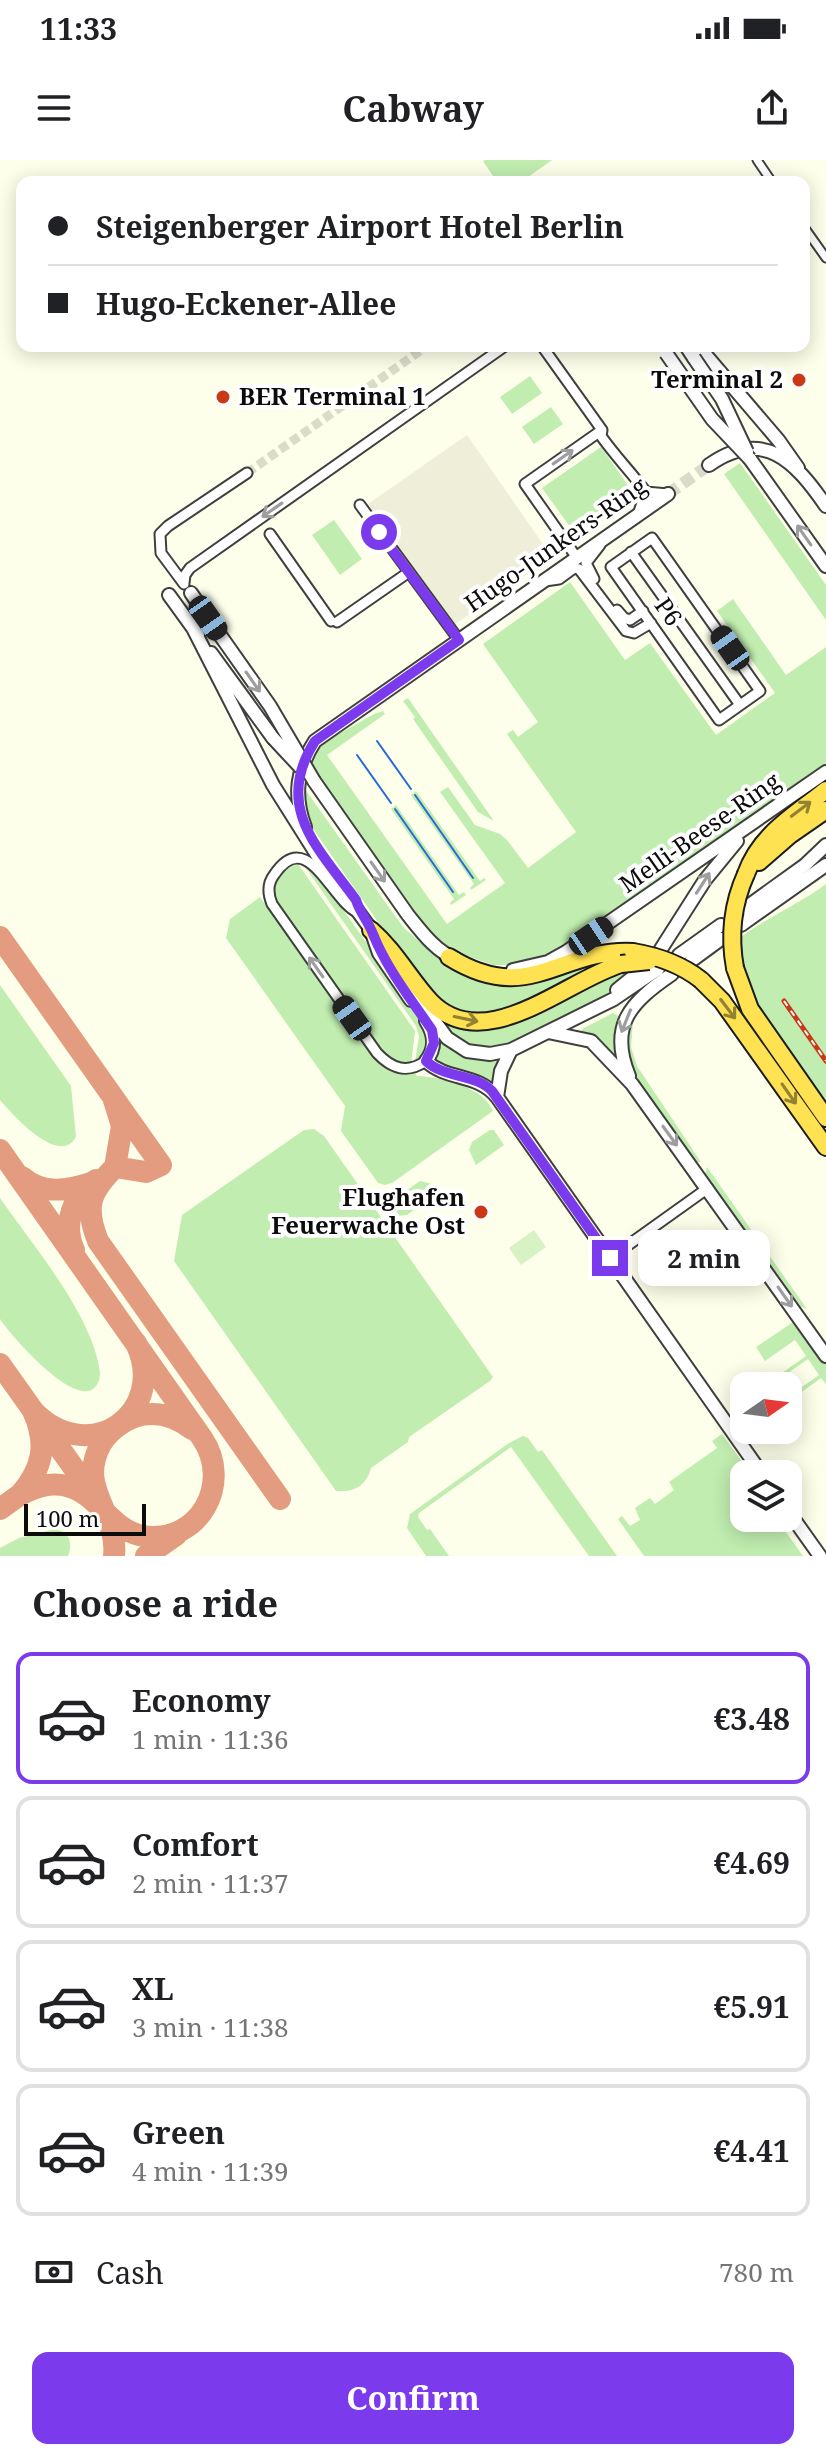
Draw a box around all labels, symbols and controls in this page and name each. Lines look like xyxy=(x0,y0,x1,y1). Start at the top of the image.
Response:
text: 11:33 xyxy=(40,8,117,49)
text: Cabway xyxy=(342,84,484,133)
icon: menu xyxy=(32,86,76,130)
icon: share xyxy=(750,86,794,130)
text: Steigenberger Airport Hotel Berlin xyxy=(96,206,624,247)
text: Hugo-Eckener-Allee xyxy=(96,283,396,324)
place label: Terminal 2 xyxy=(651,362,783,395)
marker: Terminal 2 xyxy=(790,371,808,389)
place label: BER Terminal 1 xyxy=(239,379,426,412)
marker: BER Terminal 1 xyxy=(214,388,232,406)
one-way arrow xyxy=(552,449,574,465)
street label: Hugo-Junkers-Ring xyxy=(457,468,653,619)
one-way arrow xyxy=(262,502,284,518)
route start xyxy=(361,514,397,550)
one-way arrow xyxy=(796,525,812,547)
street label: P6 xyxy=(648,590,691,632)
car xyxy=(184,591,232,645)
car xyxy=(706,621,754,675)
one-way arrow xyxy=(245,670,261,692)
street label: Melli-Beese-Ring xyxy=(612,764,786,900)
one-way arrow xyxy=(790,801,811,818)
one-way arrow xyxy=(370,861,386,883)
one-way arrow xyxy=(695,873,711,895)
car xyxy=(564,913,618,959)
one-way arrow xyxy=(308,956,324,978)
car xyxy=(328,991,376,1045)
one-way arrow xyxy=(719,998,736,1020)
one-way arrow xyxy=(618,1008,632,1033)
one-way arrow xyxy=(453,1012,479,1027)
one-way arrow xyxy=(780,1083,797,1105)
one-way arrow xyxy=(661,1125,678,1147)
place label: Flughafen Feuerwache Ost xyxy=(271,1180,465,1241)
marker: Flughafen Feuerwache Ost xyxy=(472,1203,490,1221)
callout: 2 min xyxy=(638,1230,770,1286)
route end xyxy=(592,1240,628,1276)
text: 2 min xyxy=(667,1240,741,1276)
one-way arrow xyxy=(777,1286,793,1308)
north arrow xyxy=(730,1372,802,1444)
map controls xyxy=(730,1372,802,1532)
button: layers xyxy=(730,1460,802,1532)
scale bar xyxy=(24,1500,146,1536)
text: 100 m xyxy=(36,1503,99,1533)
text: Choose a ride xyxy=(32,1579,278,1628)
text: Economy xyxy=(132,1680,271,1721)
icon: car xyxy=(36,1682,108,1754)
text: €3.48 xyxy=(714,1698,790,1739)
text: 1 min · 11:36 xyxy=(132,1721,289,1757)
text: Comfort xyxy=(132,1824,259,1865)
icon: car xyxy=(36,1826,108,1898)
text: €4.69 xyxy=(714,1842,790,1883)
text: 2 min · 11:37 xyxy=(132,1865,289,1901)
text: XL xyxy=(132,1968,174,2009)
icon: car xyxy=(36,1970,108,2042)
text: €5.91 xyxy=(714,1986,790,2027)
text: 3 min · 11:38 xyxy=(132,2009,289,2045)
text: Green xyxy=(132,2112,225,2153)
icon: car xyxy=(36,2114,108,2186)
text: €4.41 xyxy=(714,2130,790,2171)
text: 4 min · 11:39 xyxy=(132,2153,289,2189)
icon: cash xyxy=(32,2250,76,2294)
text: Cash xyxy=(96,2252,164,2293)
text: 780 m xyxy=(719,2254,794,2290)
button: Confirm xyxy=(32,2352,794,2444)

